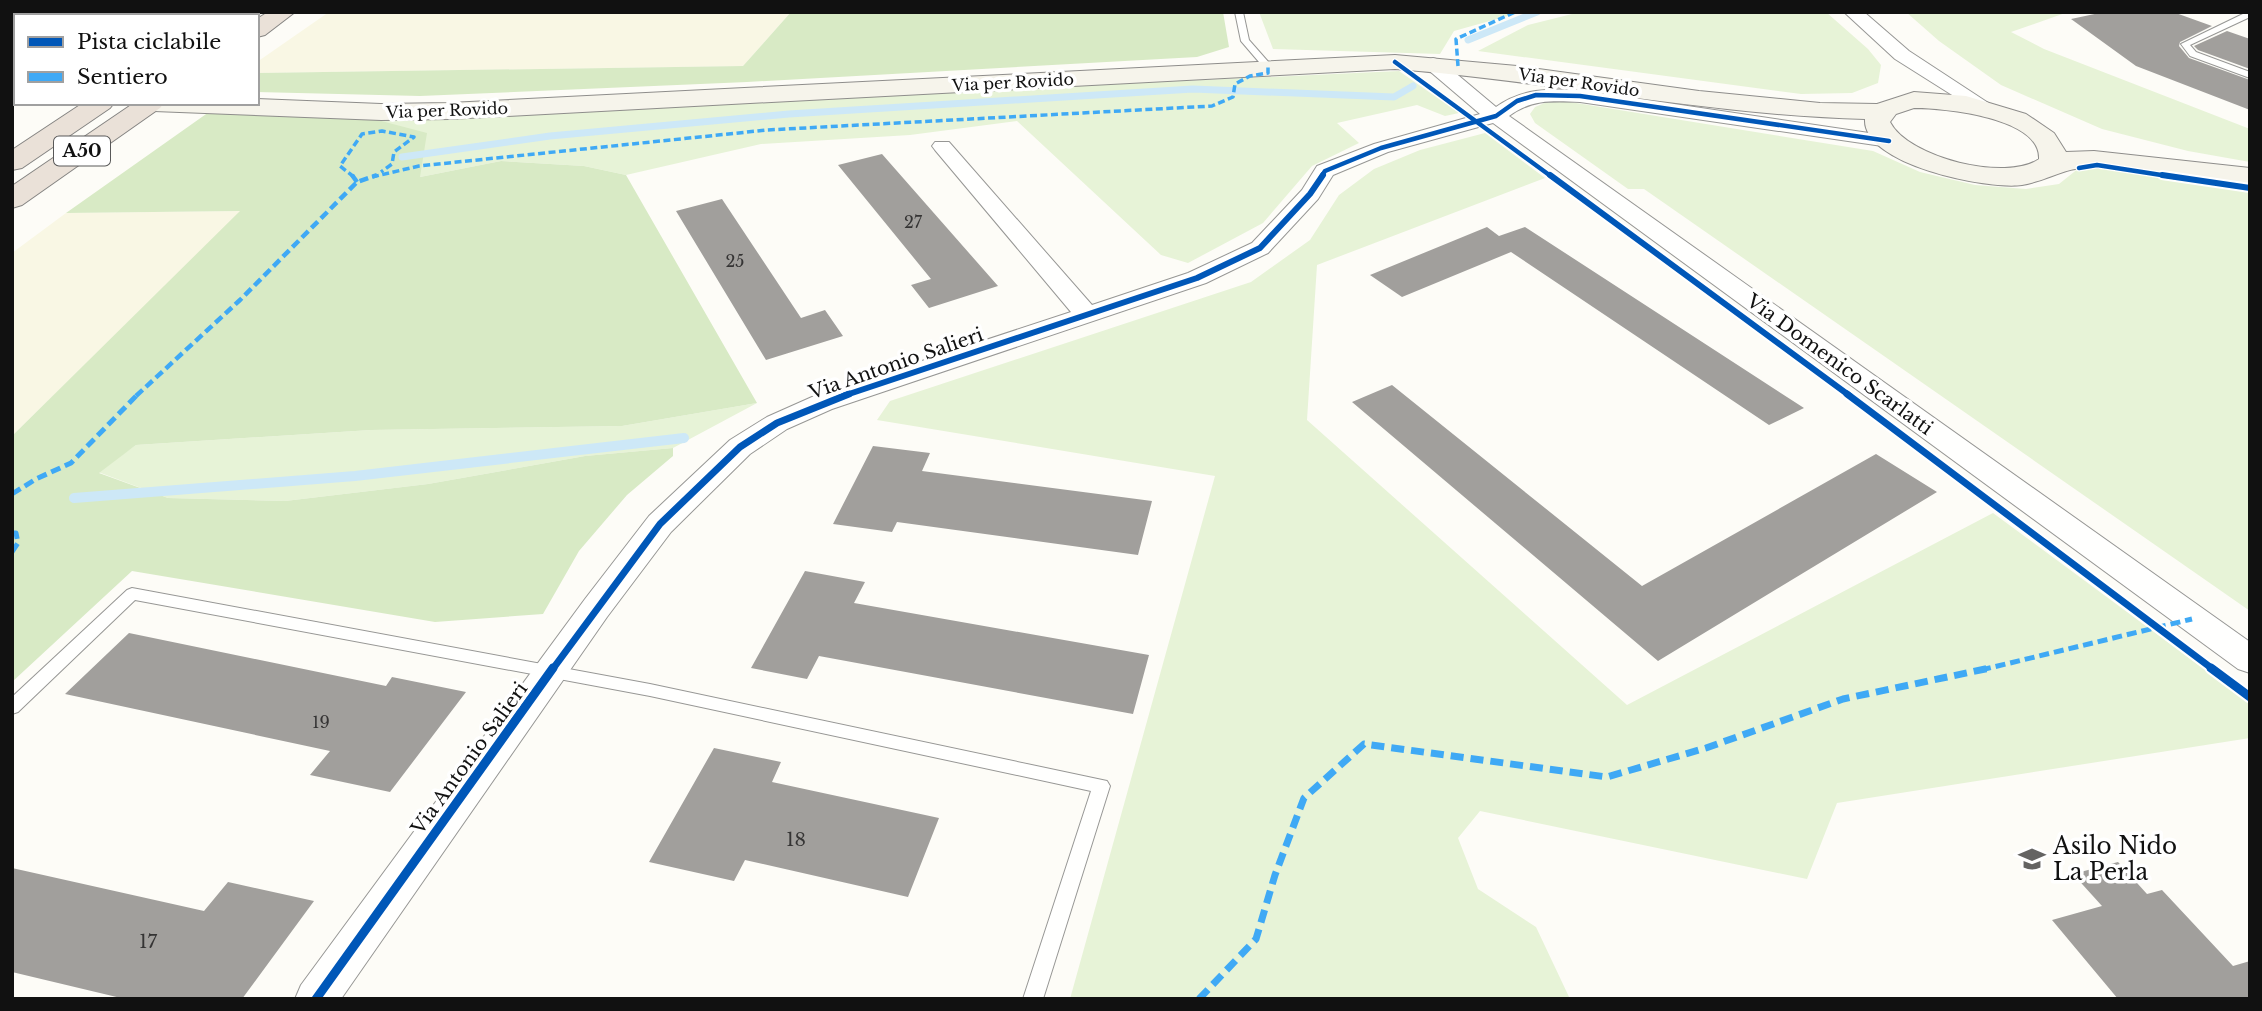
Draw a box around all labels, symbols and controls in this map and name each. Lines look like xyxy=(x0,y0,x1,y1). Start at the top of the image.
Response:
legend xyxy=(14,14,259,105)
text: Pista ciclabile xyxy=(77,29,221,55)
street label: Via per Rovido xyxy=(1516,63,1641,100)
text: Sentiero xyxy=(77,64,168,90)
street label: Via per Rovido xyxy=(951,69,1074,95)
street label: Via per Rovido xyxy=(385,98,508,122)
road number: A50 xyxy=(54,136,110,166)
house number: 27 xyxy=(904,212,923,232)
house number: 25 xyxy=(726,251,744,271)
street label: Via Domenico Scarlatti xyxy=(1741,288,1938,440)
street label: Via Antonio Salieri xyxy=(805,323,987,404)
street label: Via Antonio Salieri xyxy=(406,677,533,840)
house number: 19 xyxy=(312,712,330,732)
house number: 18 xyxy=(786,828,806,851)
place label: Asilo Nido La Perla xyxy=(2052,832,2177,886)
school or university icon: Asilo Nido La Perla xyxy=(2017,844,2047,874)
house number: 17 xyxy=(139,930,157,953)

